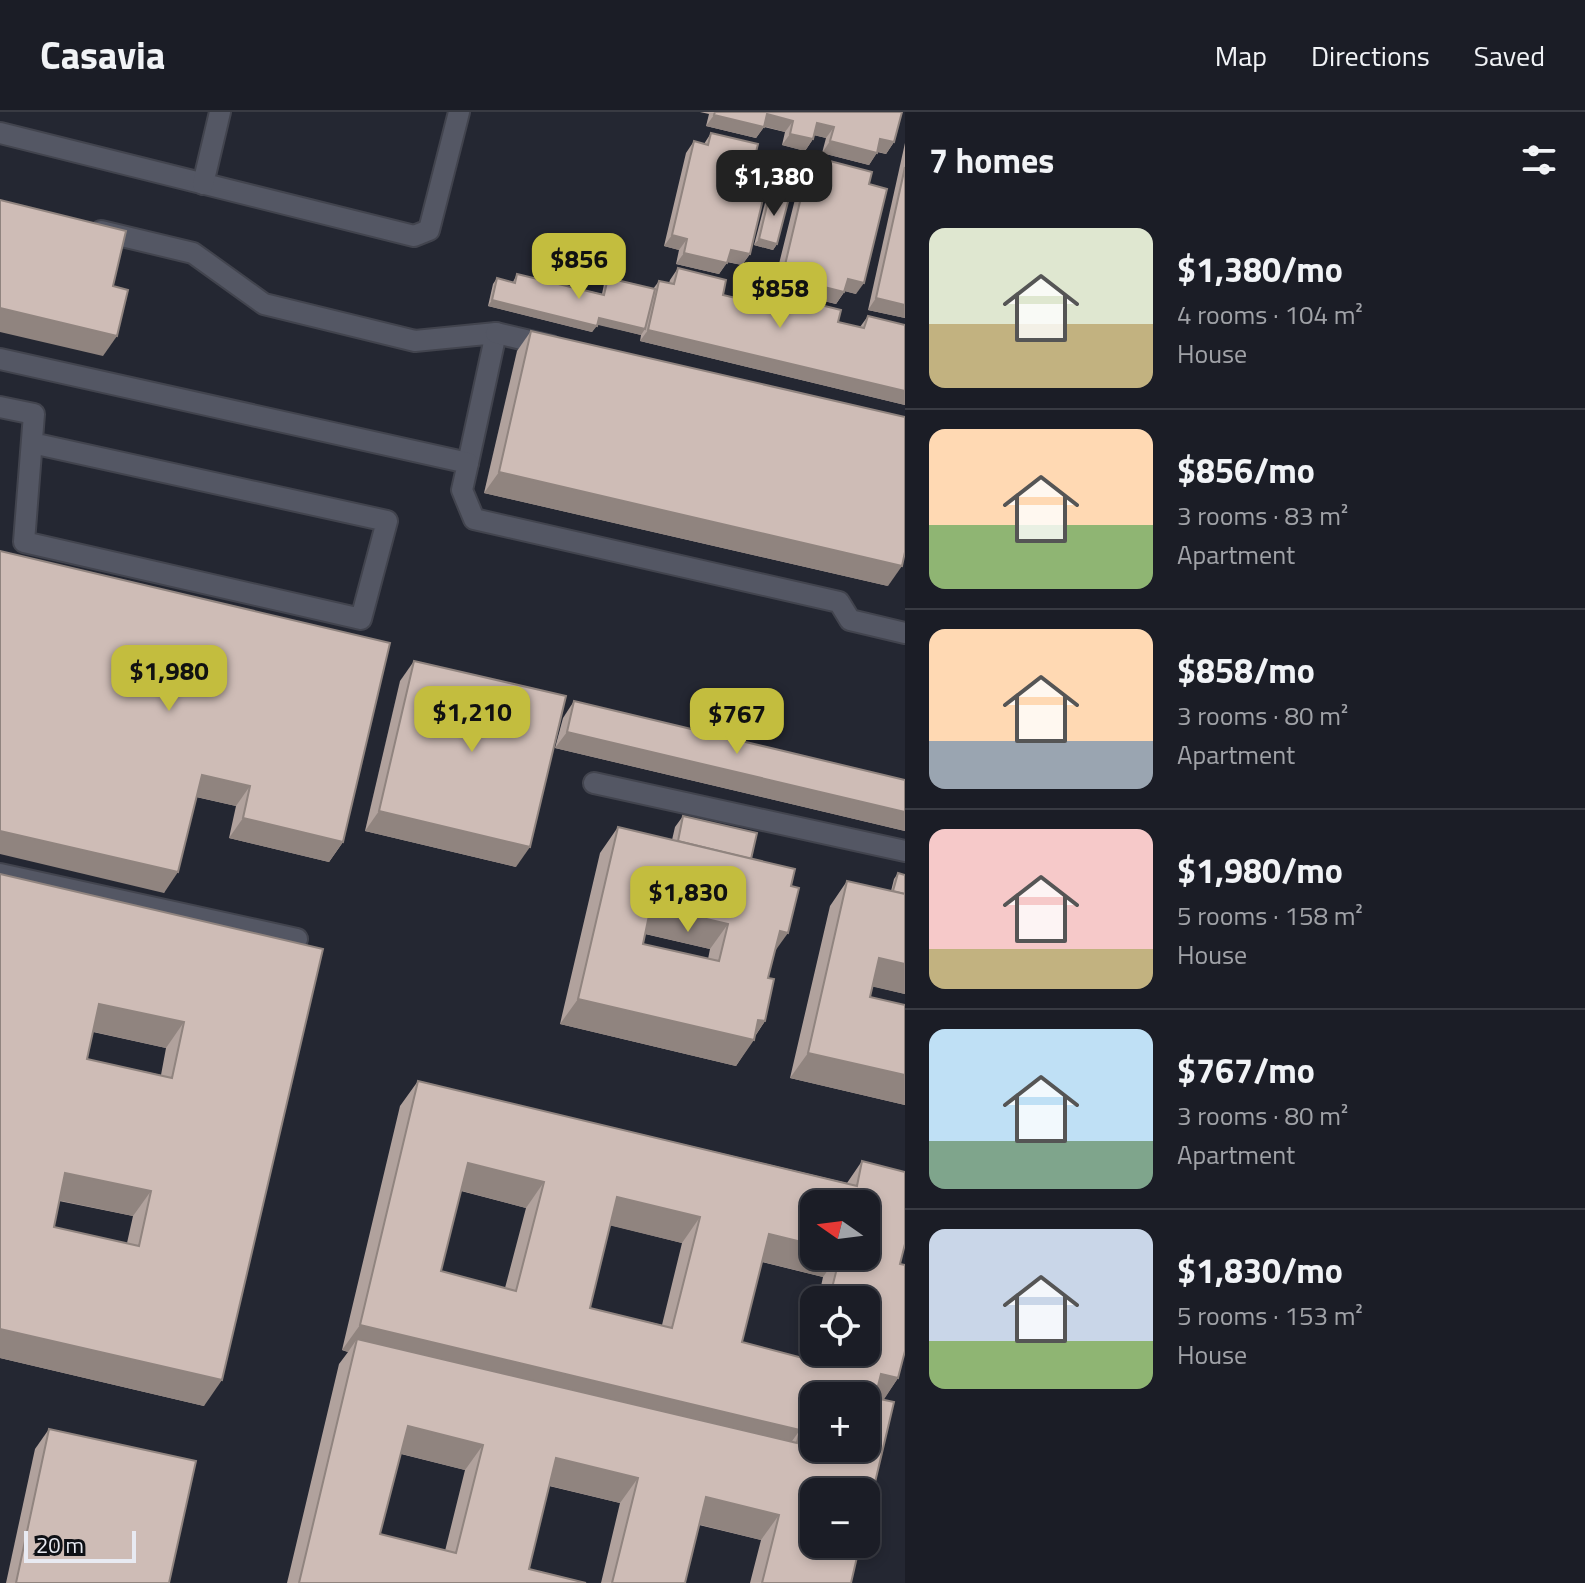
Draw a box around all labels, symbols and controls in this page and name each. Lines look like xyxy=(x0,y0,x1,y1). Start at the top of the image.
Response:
text: Casavia xyxy=(40,26,165,84)
text: Map xyxy=(1215,34,1267,77)
text: Directions xyxy=(1311,34,1430,77)
text: Saved xyxy=(1474,34,1545,77)
text: 7 homes xyxy=(929,134,1054,186)
icon: filters xyxy=(1517,138,1561,182)
pin: $1,380 xyxy=(709,150,839,218)
text: $1,380 xyxy=(734,156,814,195)
pin: $856 xyxy=(532,233,626,301)
text: $856 xyxy=(550,239,608,278)
text: $1,380/mo xyxy=(1177,243,1343,295)
icon: home xyxy=(993,260,1089,356)
pin: $858 xyxy=(733,262,827,330)
text: $858 xyxy=(751,268,809,307)
text: 4 rooms · 104 m² xyxy=(1177,295,1363,334)
text: House xyxy=(1177,334,1247,373)
text: $856/mo xyxy=(1177,444,1315,496)
icon: home xyxy=(993,461,1089,557)
text: 3 rooms · 83 m² xyxy=(1177,496,1348,535)
text: Apartment xyxy=(1177,535,1295,574)
text: $858/mo xyxy=(1177,644,1315,696)
pin: $1,980 xyxy=(104,645,234,713)
text: $1,980 xyxy=(129,651,209,690)
icon: home xyxy=(993,661,1089,757)
pin: $1,210 xyxy=(407,686,537,754)
pin: $767 xyxy=(690,688,784,756)
text: $1,210 xyxy=(432,692,512,731)
text: $767 xyxy=(708,694,766,733)
text: 3 rooms · 80 m² xyxy=(1177,696,1348,735)
text: Apartment xyxy=(1177,735,1295,774)
text: $1,980/mo xyxy=(1177,844,1343,896)
icon: home xyxy=(993,861,1089,957)
pin: $1,830 xyxy=(623,866,753,934)
text: $1,830 xyxy=(648,872,728,911)
text: 5 rooms · 158 m² xyxy=(1177,896,1363,935)
text: House xyxy=(1177,935,1247,974)
text: $767/mo xyxy=(1177,1044,1315,1096)
icon: home xyxy=(993,1061,1089,1157)
text: 3 rooms · 80 m² xyxy=(1177,1096,1348,1135)
text: Apartment xyxy=(1177,1135,1295,1174)
north arrow xyxy=(800,1190,880,1270)
map controls xyxy=(800,1190,880,1558)
text: $1,830/mo xyxy=(1177,1244,1343,1296)
icon: home xyxy=(993,1261,1089,1357)
button: locate xyxy=(800,1286,880,1366)
text: 5 rooms · 153 m² xyxy=(1177,1296,1363,1335)
text: House xyxy=(1177,1335,1247,1374)
button: + xyxy=(800,1382,880,1462)
button: − xyxy=(800,1478,880,1558)
scale bar xyxy=(24,1527,136,1563)
text: 20 m xyxy=(36,1528,84,1562)

